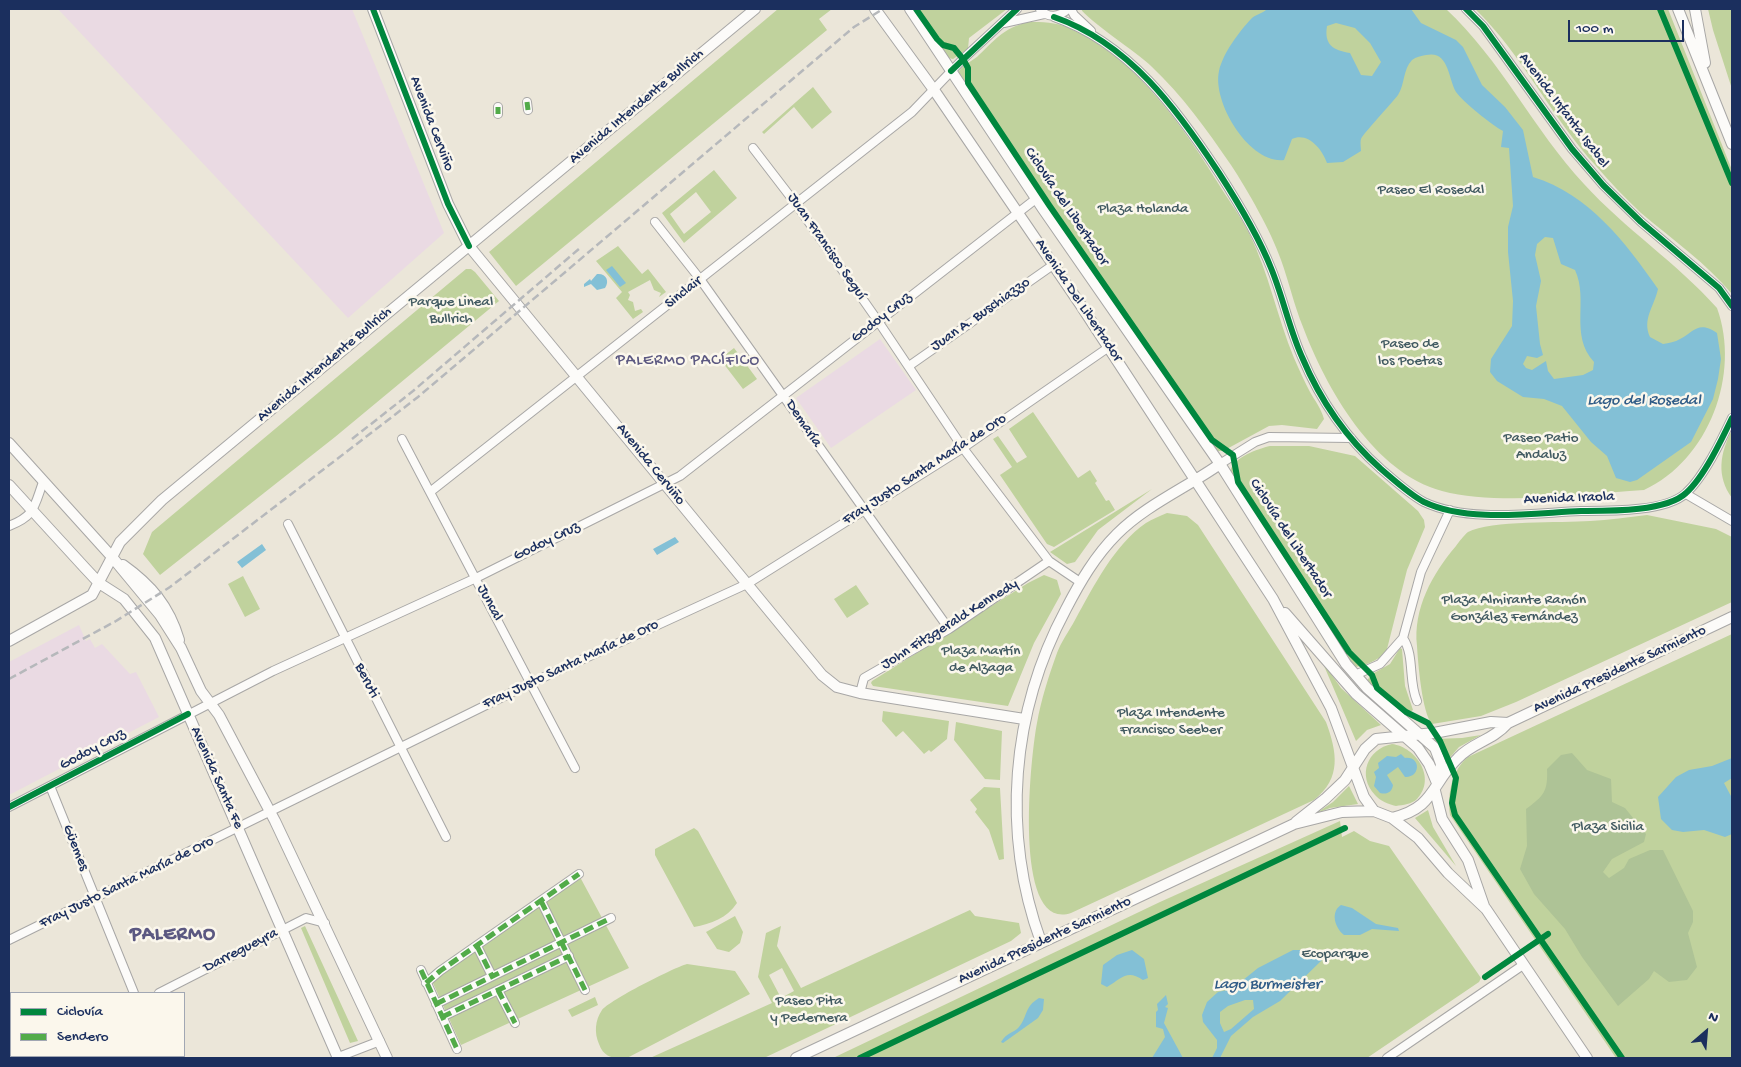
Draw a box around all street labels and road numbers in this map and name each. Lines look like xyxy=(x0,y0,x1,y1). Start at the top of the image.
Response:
street label: Avenida Intendente Bullrich xyxy=(566,45,708,169)
street label: Avenida Infanta Isabel xyxy=(1514,50,1612,172)
street label: Avenida Cerviño xyxy=(405,74,457,174)
street label: Ciclovía del Libertador xyxy=(1020,144,1112,270)
street label: Juan Francisco Seguí xyxy=(782,190,870,304)
street label: Avenida Del Libertador xyxy=(1030,236,1126,366)
street label: Sinclair xyxy=(662,273,706,313)
street label: Juan A. Buschiazzo xyxy=(928,274,1034,356)
street label: Godoy Cruz xyxy=(848,289,916,347)
street label: Avenida Intendente Bullrich xyxy=(254,303,396,427)
street label: Demaría xyxy=(781,397,825,451)
street label: Fray Justo Santa María de Oro xyxy=(840,410,1010,530)
street label: Avenida Cerviño xyxy=(611,420,689,510)
street label: Ciclovía del Libertador xyxy=(1245,476,1335,602)
street label: Avenida Iraola xyxy=(1523,488,1615,510)
street label: Godoy Cruz xyxy=(511,518,583,566)
street label: John Fitzgerald Kennedy xyxy=(878,576,1022,674)
street label: Juncal xyxy=(472,582,506,624)
street label: Fray Justo Santa María de Oro xyxy=(480,616,662,714)
street label: Avenida Presidente Sarmiento xyxy=(1531,622,1709,718)
street label: Beruti xyxy=(350,660,382,702)
street label: Avenida Santa Fe xyxy=(185,724,247,832)
street label: Godoy Cruz xyxy=(57,725,129,775)
street label: Güemes xyxy=(58,822,92,874)
street label: Fray Justo Santa María de Oro xyxy=(37,833,217,933)
street label: Avenida Presidente Sarmiento xyxy=(956,893,1134,989)
street label: Darregueyra xyxy=(201,925,281,977)

